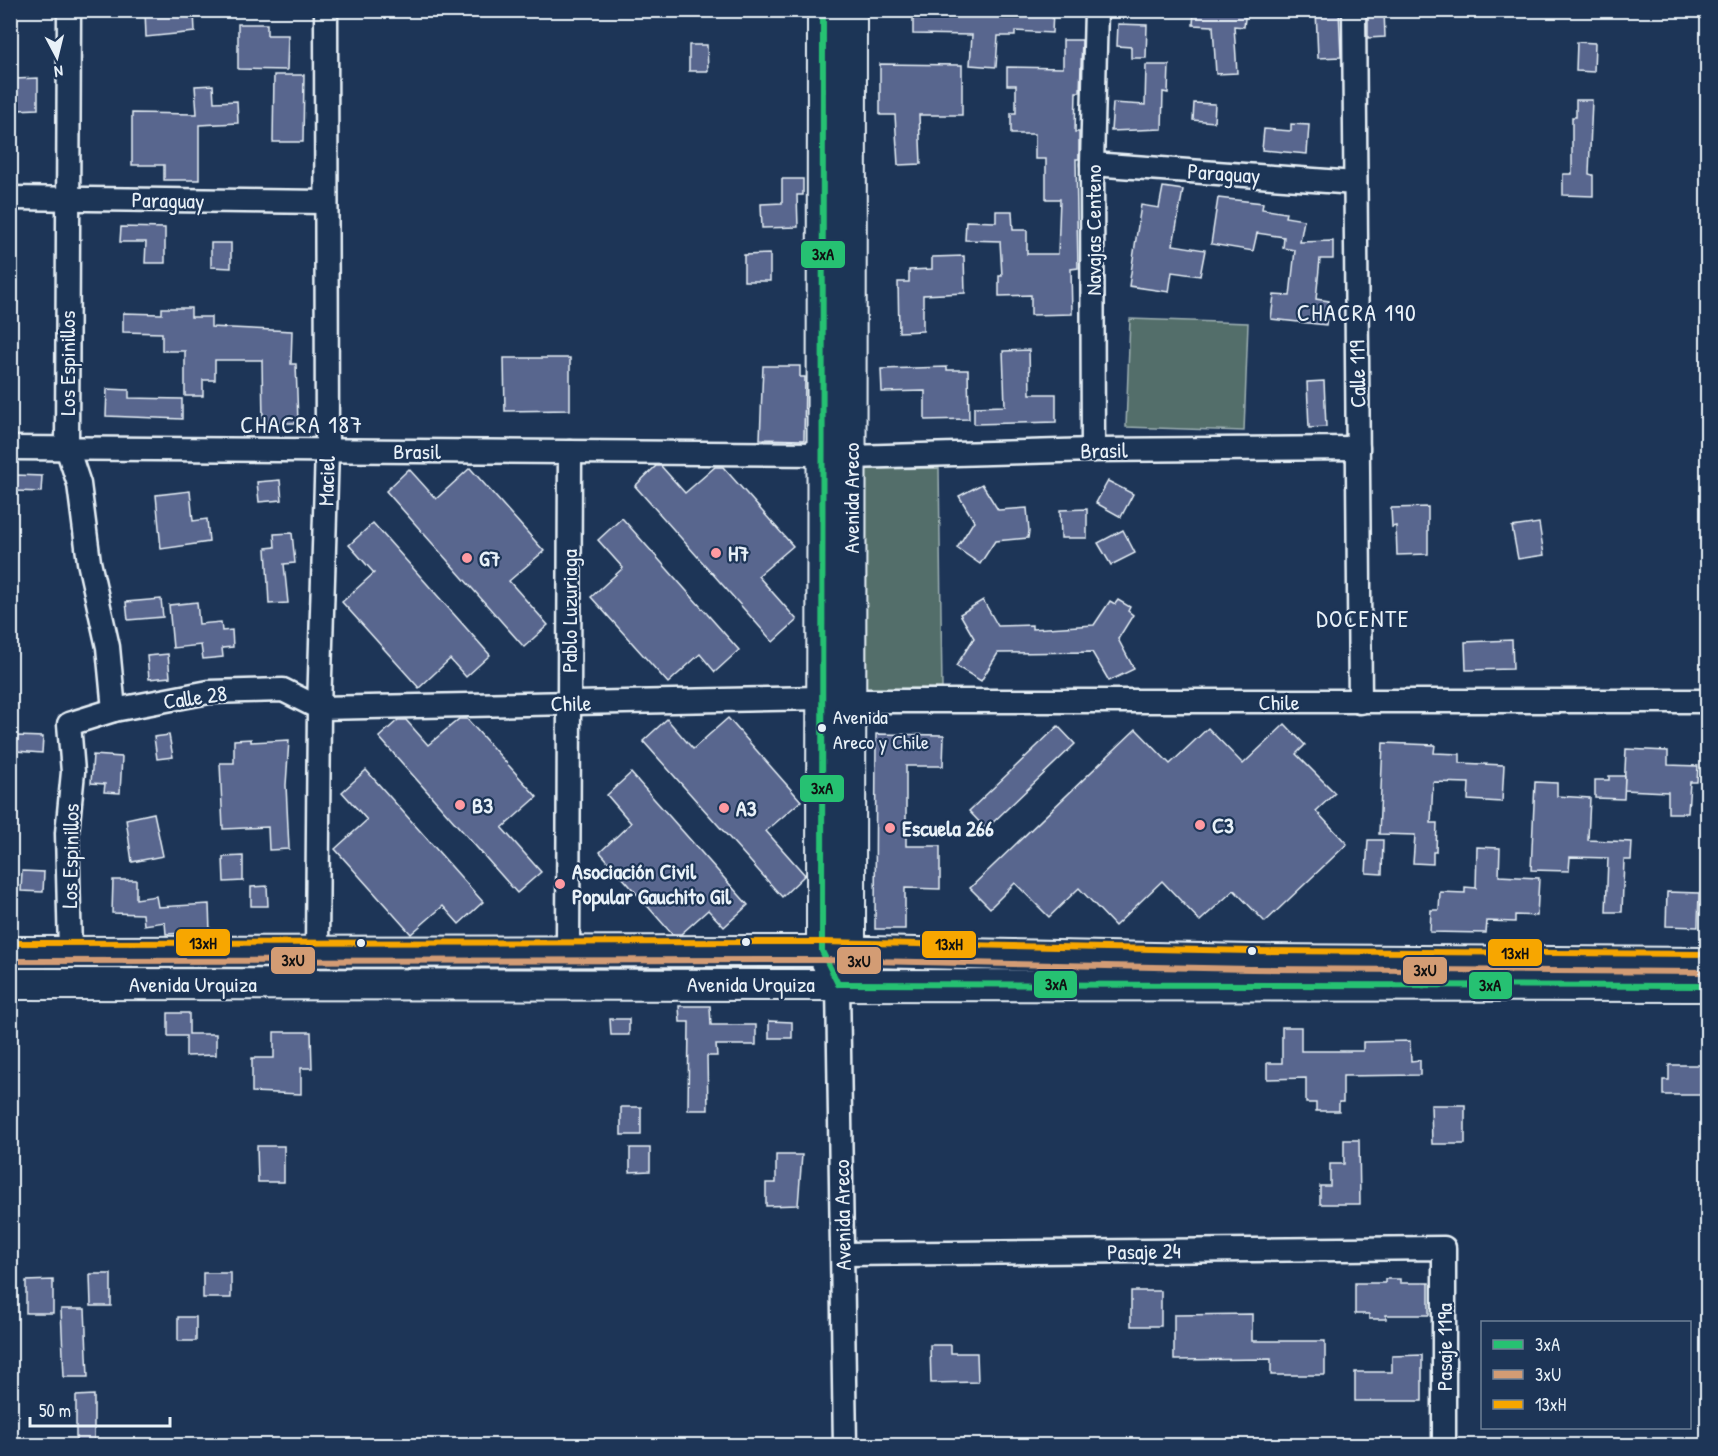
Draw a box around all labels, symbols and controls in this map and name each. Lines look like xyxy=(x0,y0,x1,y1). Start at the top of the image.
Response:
north arrow xyxy=(27,27,87,87)
text: N xyxy=(53,60,64,83)
street label: Paraguay xyxy=(1187,155,1261,191)
street label: Navajas Centeno xyxy=(1078,164,1108,295)
street label: Paraguay xyxy=(131,184,205,216)
line badge: 3xA xyxy=(800,240,846,269)
text: 3xA xyxy=(812,243,834,265)
district label: CHACRA 190 xyxy=(1297,296,1417,328)
street label: Los Espinillos xyxy=(52,311,82,415)
street label: Calle 119 xyxy=(1341,340,1373,408)
district label: CHACRA 187 xyxy=(240,408,364,440)
street label: Brasil xyxy=(1080,435,1128,465)
street label: Brasil xyxy=(393,436,441,466)
street label: Avenida Areco xyxy=(836,442,866,553)
street label: Maciel xyxy=(310,455,342,506)
place label: H7 xyxy=(728,538,749,568)
place label: G7 xyxy=(479,543,501,573)
marker: H7 xyxy=(709,546,723,560)
street label: Pablo Luzuriaga xyxy=(554,549,584,673)
marker: G7 xyxy=(460,551,474,565)
district label: DOCENTE xyxy=(1316,602,1410,634)
street label: Calle 28 xyxy=(161,678,229,716)
street label: Chile xyxy=(1259,687,1300,717)
street label: Chile xyxy=(550,688,592,718)
place label: Avenida Areco y Chile xyxy=(833,703,929,755)
marker: Avenida Areco y Chile xyxy=(816,722,828,734)
line badge: 3xA xyxy=(799,774,845,803)
text: 3xA xyxy=(811,777,833,799)
place label: B3 xyxy=(472,790,493,820)
place label: A3 xyxy=(736,793,757,823)
marker: B3 xyxy=(453,798,467,812)
marker: A3 xyxy=(717,801,731,815)
street label: Los Espinillos xyxy=(54,803,86,909)
place label: C3 xyxy=(1212,810,1234,840)
place label: Escuela 266 xyxy=(902,813,994,843)
marker: C3 xyxy=(1193,818,1207,832)
marker: Escuela 266 xyxy=(883,821,897,835)
place label: Asociación Civil Popular Gauchito Gil xyxy=(572,856,732,912)
marker: Asociación Civil Popular Gauchito Gil xyxy=(553,877,567,891)
line badge: 13xH xyxy=(175,928,231,957)
line badge: 13xH xyxy=(921,930,977,959)
text: 13xH xyxy=(189,932,217,954)
text: 13xH xyxy=(935,933,963,955)
unlabelled marker xyxy=(740,936,752,948)
unlabelled marker xyxy=(355,937,367,949)
line badge: 13xH xyxy=(1487,938,1543,967)
text: 13xH xyxy=(1501,942,1529,964)
unlabelled marker xyxy=(1246,945,1258,957)
line badge: 3xU xyxy=(270,946,316,975)
line badge: 3xU xyxy=(836,946,882,975)
text: 3xU xyxy=(281,949,305,971)
text: 3xU xyxy=(847,950,871,972)
line badge: 3xU xyxy=(1402,956,1448,985)
text: 3xU xyxy=(1413,959,1437,981)
street label: Avenida Urquiza xyxy=(129,969,257,999)
street label: Avenida Urquiza xyxy=(687,969,815,999)
line badge: 3xA xyxy=(1033,970,1078,999)
line badge: 3xA xyxy=(1468,971,1513,1000)
text: 3xA xyxy=(1045,973,1067,995)
text: 3xA xyxy=(1479,974,1501,996)
street label: Avenida Areco xyxy=(826,1159,858,1271)
street label: Pasaje 24 xyxy=(1107,1235,1181,1267)
street label: Pasaje 119a xyxy=(1429,1303,1459,1391)
legend xyxy=(1481,1321,1691,1429)
text: 3xA xyxy=(1535,1332,1560,1357)
text: 3xU xyxy=(1535,1362,1561,1387)
scale bar xyxy=(30,1390,170,1428)
text: 13xH xyxy=(1535,1392,1566,1417)
text: 50 m xyxy=(39,1398,71,1423)

